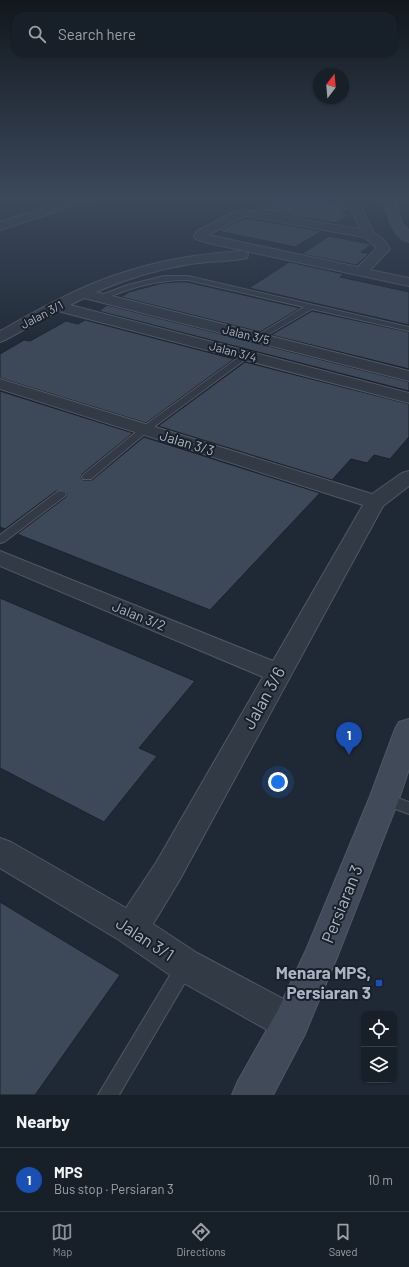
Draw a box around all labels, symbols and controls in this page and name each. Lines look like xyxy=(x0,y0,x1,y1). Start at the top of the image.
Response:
search box xyxy=(12,12,397,56)
icon: search xyxy=(26,23,48,45)
text: Search here xyxy=(58,25,136,43)
north arrow xyxy=(313,68,349,104)
street label: Jalan 3/1 xyxy=(18,297,65,331)
street label: Jalan 3/5 xyxy=(221,321,271,347)
street label: Jalan 3/4 xyxy=(208,338,258,364)
street label: Jalan 3/3 xyxy=(158,426,216,459)
street label: Jalan 3/2 xyxy=(110,597,168,634)
street label: Jalan 3/6 xyxy=(238,663,288,732)
pin: 1 xyxy=(336,722,362,755)
your location xyxy=(268,772,288,792)
street label: Persiaran 3 xyxy=(316,862,366,946)
street label: Jalan 3/1 xyxy=(113,912,178,964)
place label: Menara MPS, Persiaran 3 xyxy=(276,962,371,1002)
marker: Menara MPS, Persiaran 3 xyxy=(374,978,384,988)
map controls xyxy=(361,1011,397,1083)
button: locate xyxy=(361,1011,397,1047)
button: layers xyxy=(361,1047,397,1083)
text: Nearby xyxy=(16,1111,70,1131)
text: MPS xyxy=(54,1163,83,1181)
text: 1 xyxy=(27,1172,31,1188)
text: 10 m xyxy=(368,1172,393,1188)
text: Bus stop · Persiaran 3 xyxy=(54,1181,174,1197)
tab: Map xyxy=(51,1221,73,1258)
tab: Directions xyxy=(176,1221,226,1258)
tab: Saved xyxy=(329,1221,358,1258)

